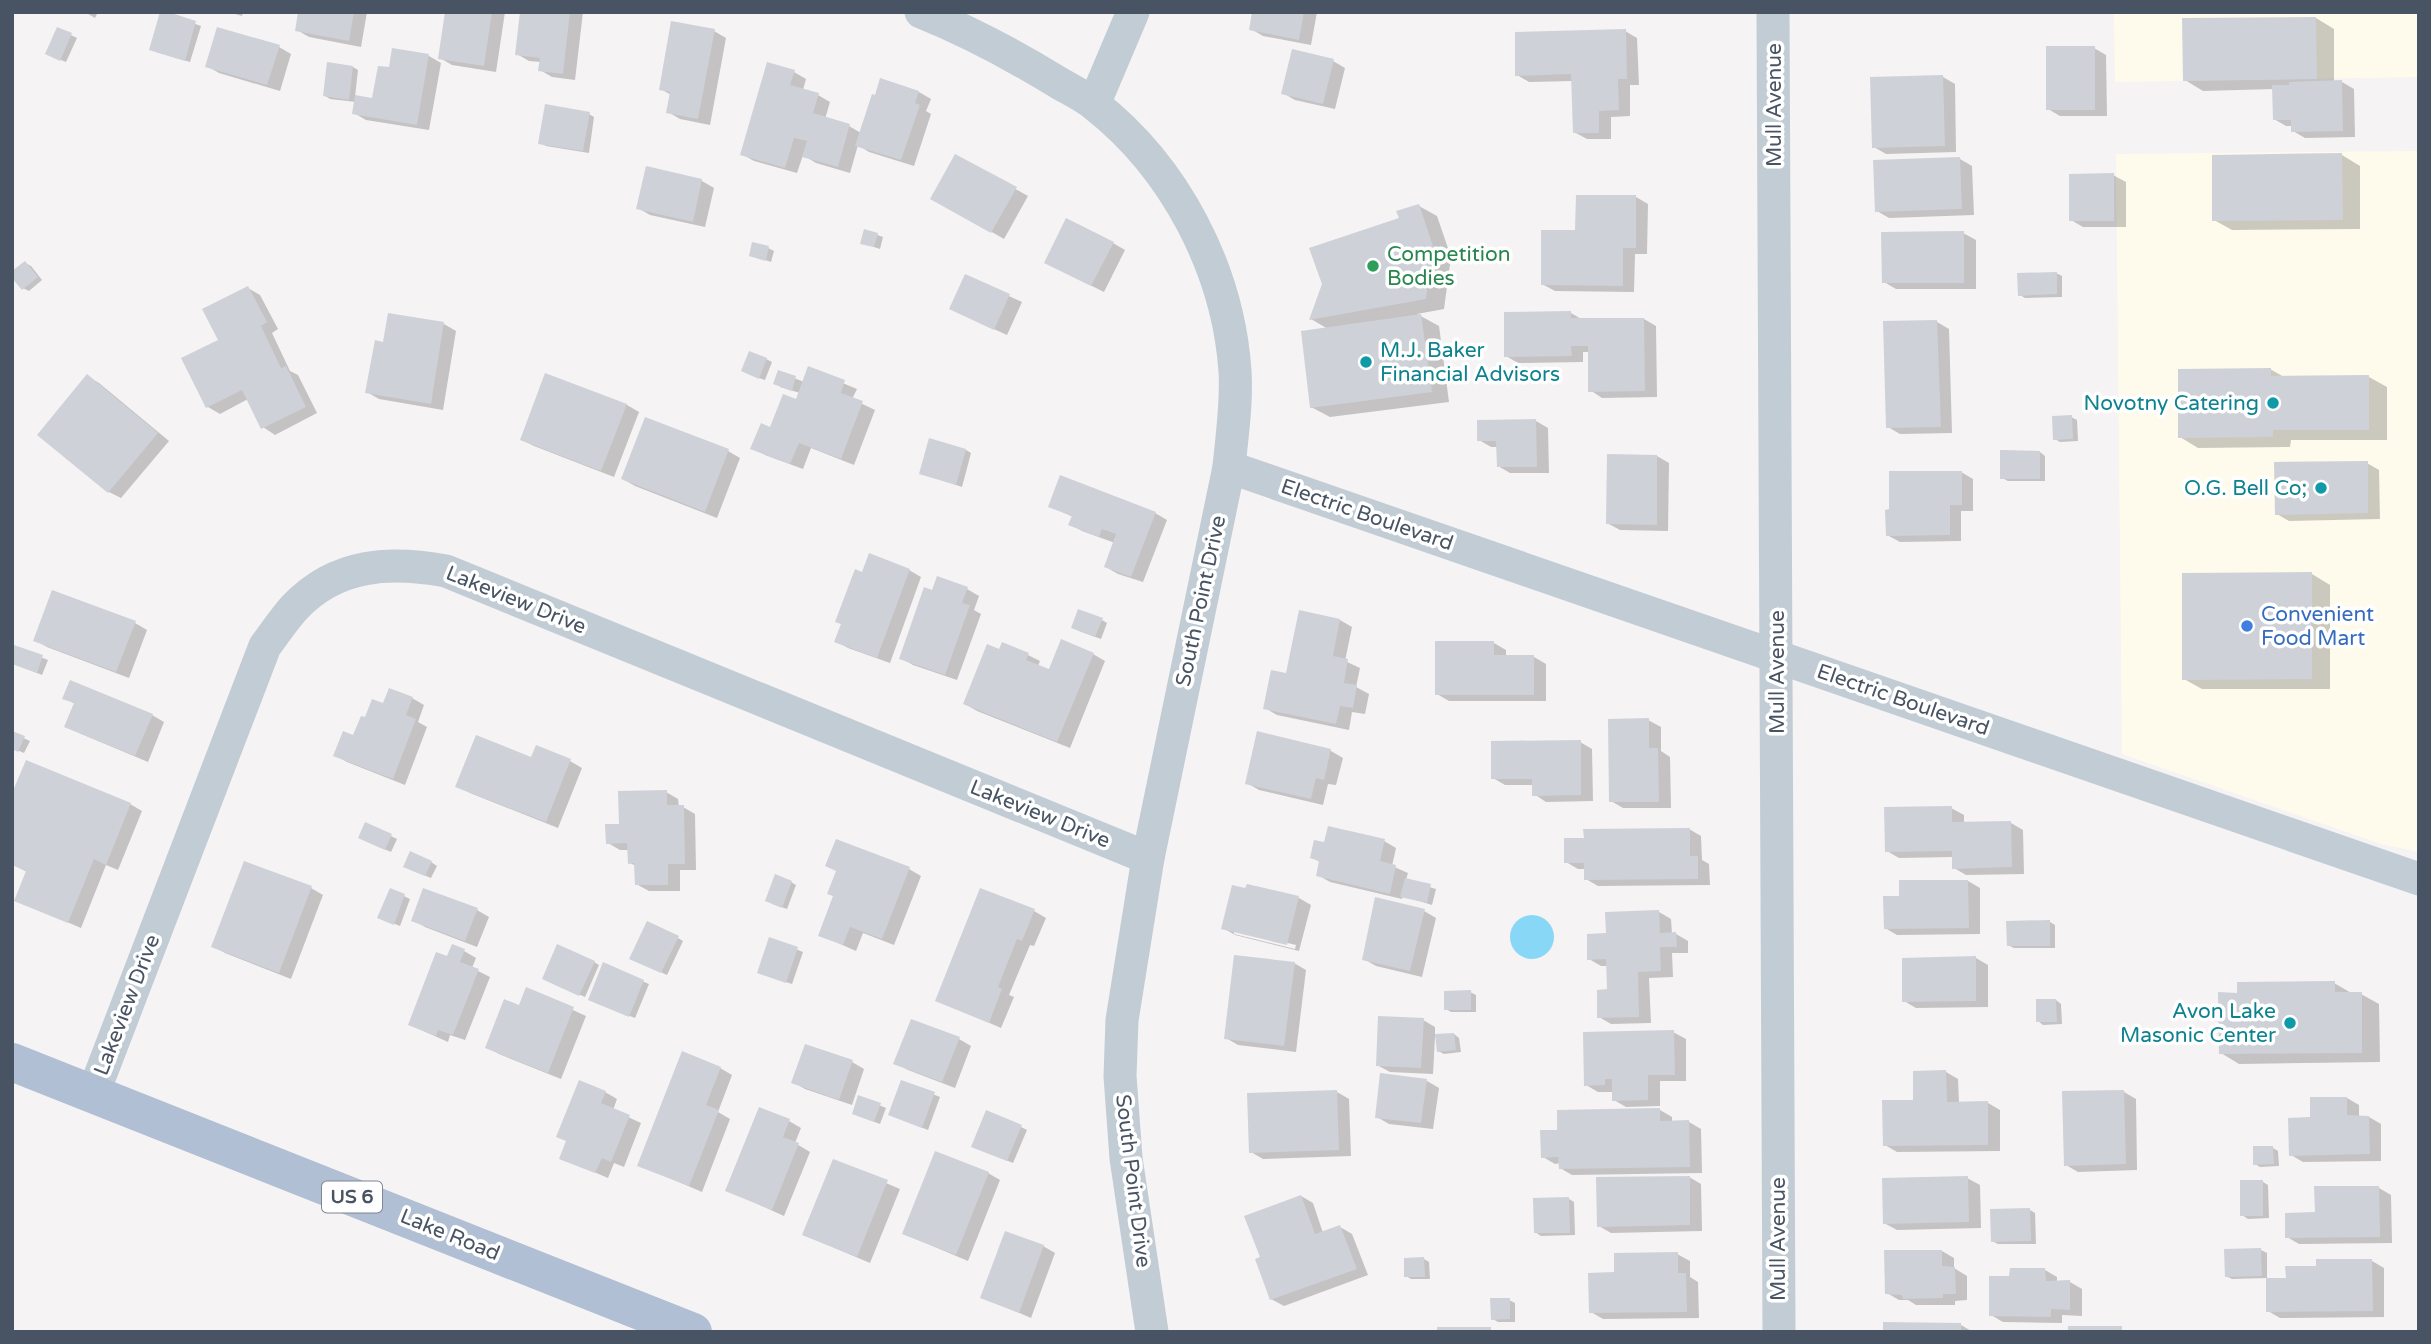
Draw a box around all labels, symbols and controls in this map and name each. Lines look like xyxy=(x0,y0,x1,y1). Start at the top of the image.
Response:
street label: Mull Avenue xyxy=(1762,43,1787,167)
place label: Competition Bodies xyxy=(1387,242,1511,291)
marker: Competition Bodies xyxy=(1365,258,1381,274)
place label: M.J. Baker Financial Advisors xyxy=(1380,338,1560,387)
marker: M.J. Baker Financial Advisors xyxy=(1358,354,1374,370)
place label: Novotny Catering xyxy=(2084,391,2259,416)
marker: Novotny Catering xyxy=(2265,395,2281,411)
street label: Electric Boulevard xyxy=(1278,474,1456,556)
place label: O.G. Bell Co; xyxy=(2184,476,2307,501)
marker: O.G. Bell Co; xyxy=(2313,480,2329,496)
street label: South Point Drive xyxy=(1171,513,1231,689)
street label: Lakeview Drive xyxy=(442,561,590,640)
place label: Convenient Food Mart xyxy=(2261,602,2374,651)
street label: Mull Avenue xyxy=(1765,610,1790,734)
marker: Convenient Food Mart xyxy=(2239,618,2255,634)
street label: Electric Boulevard xyxy=(1814,659,1992,741)
street label: Lakeview Drive xyxy=(966,775,1114,854)
street label: Lakeview Drive xyxy=(89,931,165,1079)
place label: Avon Lake Masonic Center xyxy=(2120,999,2276,1048)
marker: Avon Lake Masonic Center xyxy=(2282,1015,2298,1031)
street label: South Point Drive xyxy=(1110,1093,1156,1269)
street label: Mull Avenue xyxy=(1766,1177,1791,1301)
road number: US 6 xyxy=(322,1182,382,1212)
street label: Lake Road xyxy=(397,1204,503,1266)

